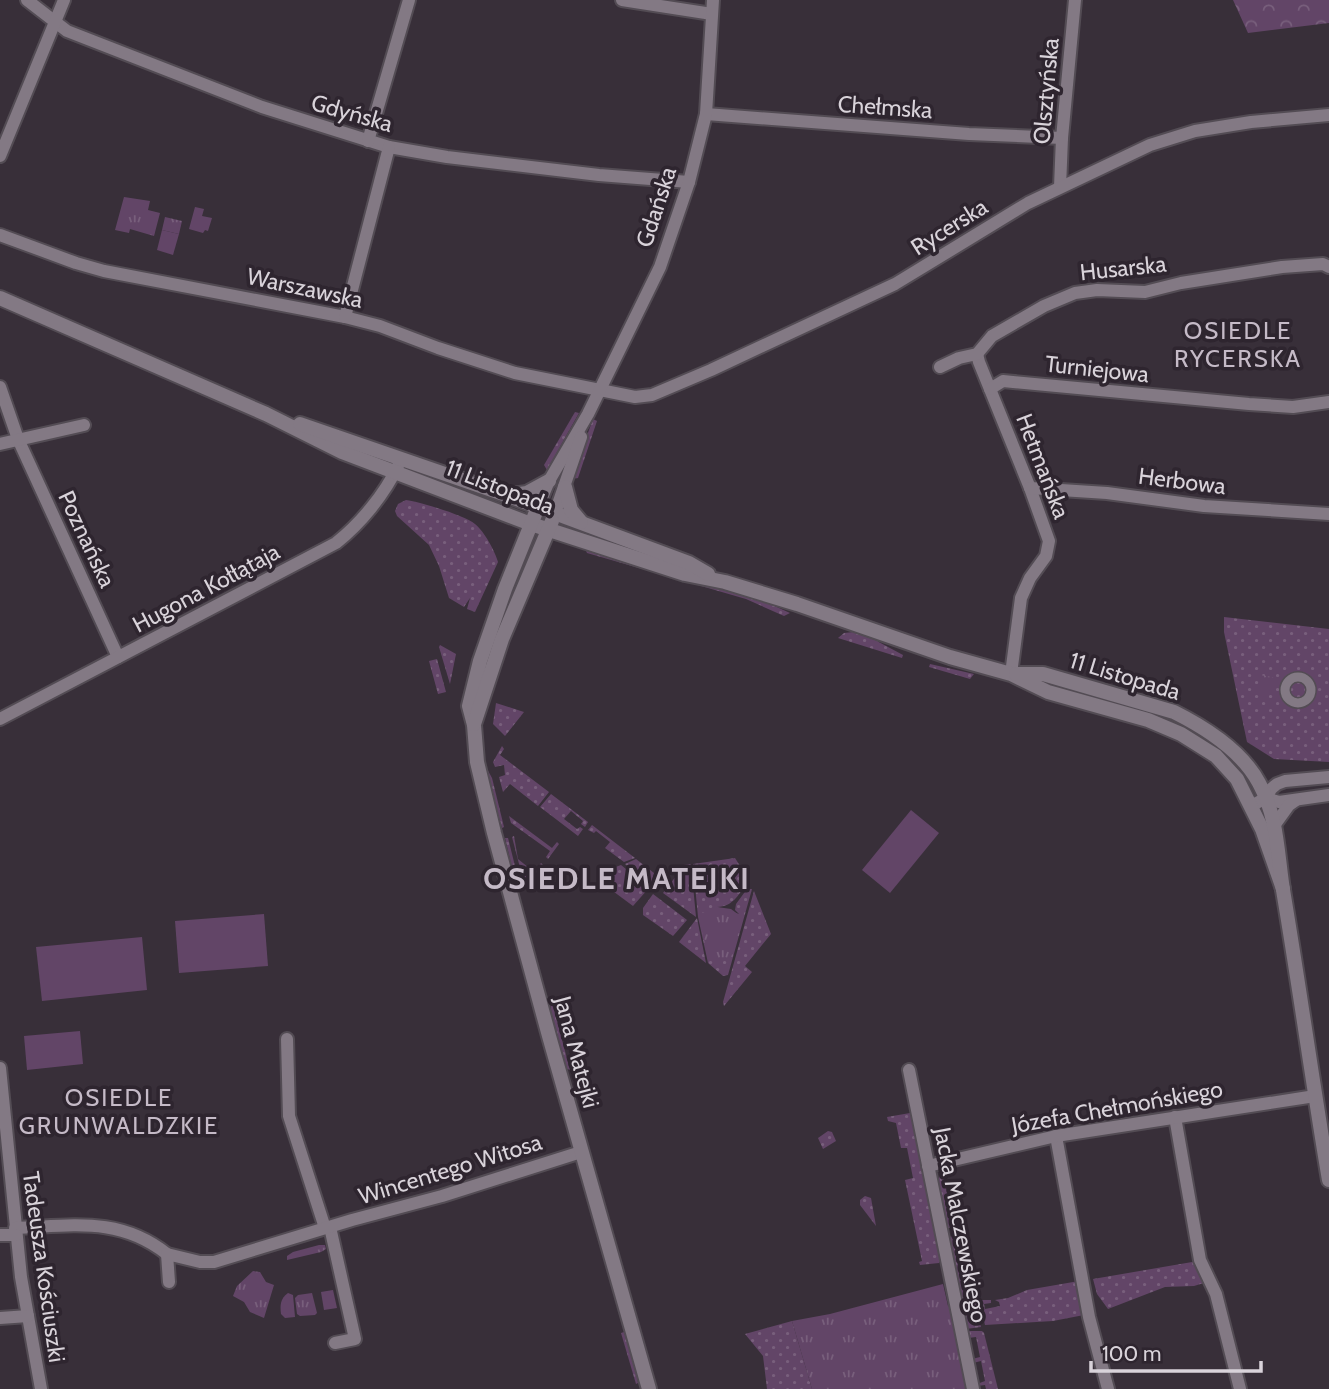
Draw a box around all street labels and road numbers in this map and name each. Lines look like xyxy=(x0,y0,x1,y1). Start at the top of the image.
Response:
street label: Olsztyńska xyxy=(1027,37,1065,145)
street label: Gdyńska xyxy=(308,88,396,138)
street label: Chełmska xyxy=(837,90,933,124)
street label: Gdańska xyxy=(630,163,682,251)
street label: Rycerska xyxy=(905,193,993,261)
street label: Husarska xyxy=(1078,250,1168,286)
street label: Warszawska xyxy=(245,262,365,314)
street label: Turniejowa xyxy=(1044,350,1150,388)
street label: Hetmańska xyxy=(1010,410,1076,522)
street label: 11 Listopada xyxy=(442,453,558,521)
street label: Herbowa xyxy=(1137,462,1227,500)
street label: Poznańska xyxy=(52,486,122,592)
street label: Hugona Kołłątaja xyxy=(128,537,284,639)
street label: 11 Listopada xyxy=(1066,646,1184,706)
street label: Jana Matejki xyxy=(548,992,605,1111)
street label: Józefa Chełmońskiego xyxy=(1008,1075,1225,1140)
street label: Jacka Malczewskiego xyxy=(928,1124,994,1325)
street label: Wincentego Witosa xyxy=(355,1128,545,1210)
street label: Tadeusza Kościuszki xyxy=(17,1170,71,1364)

